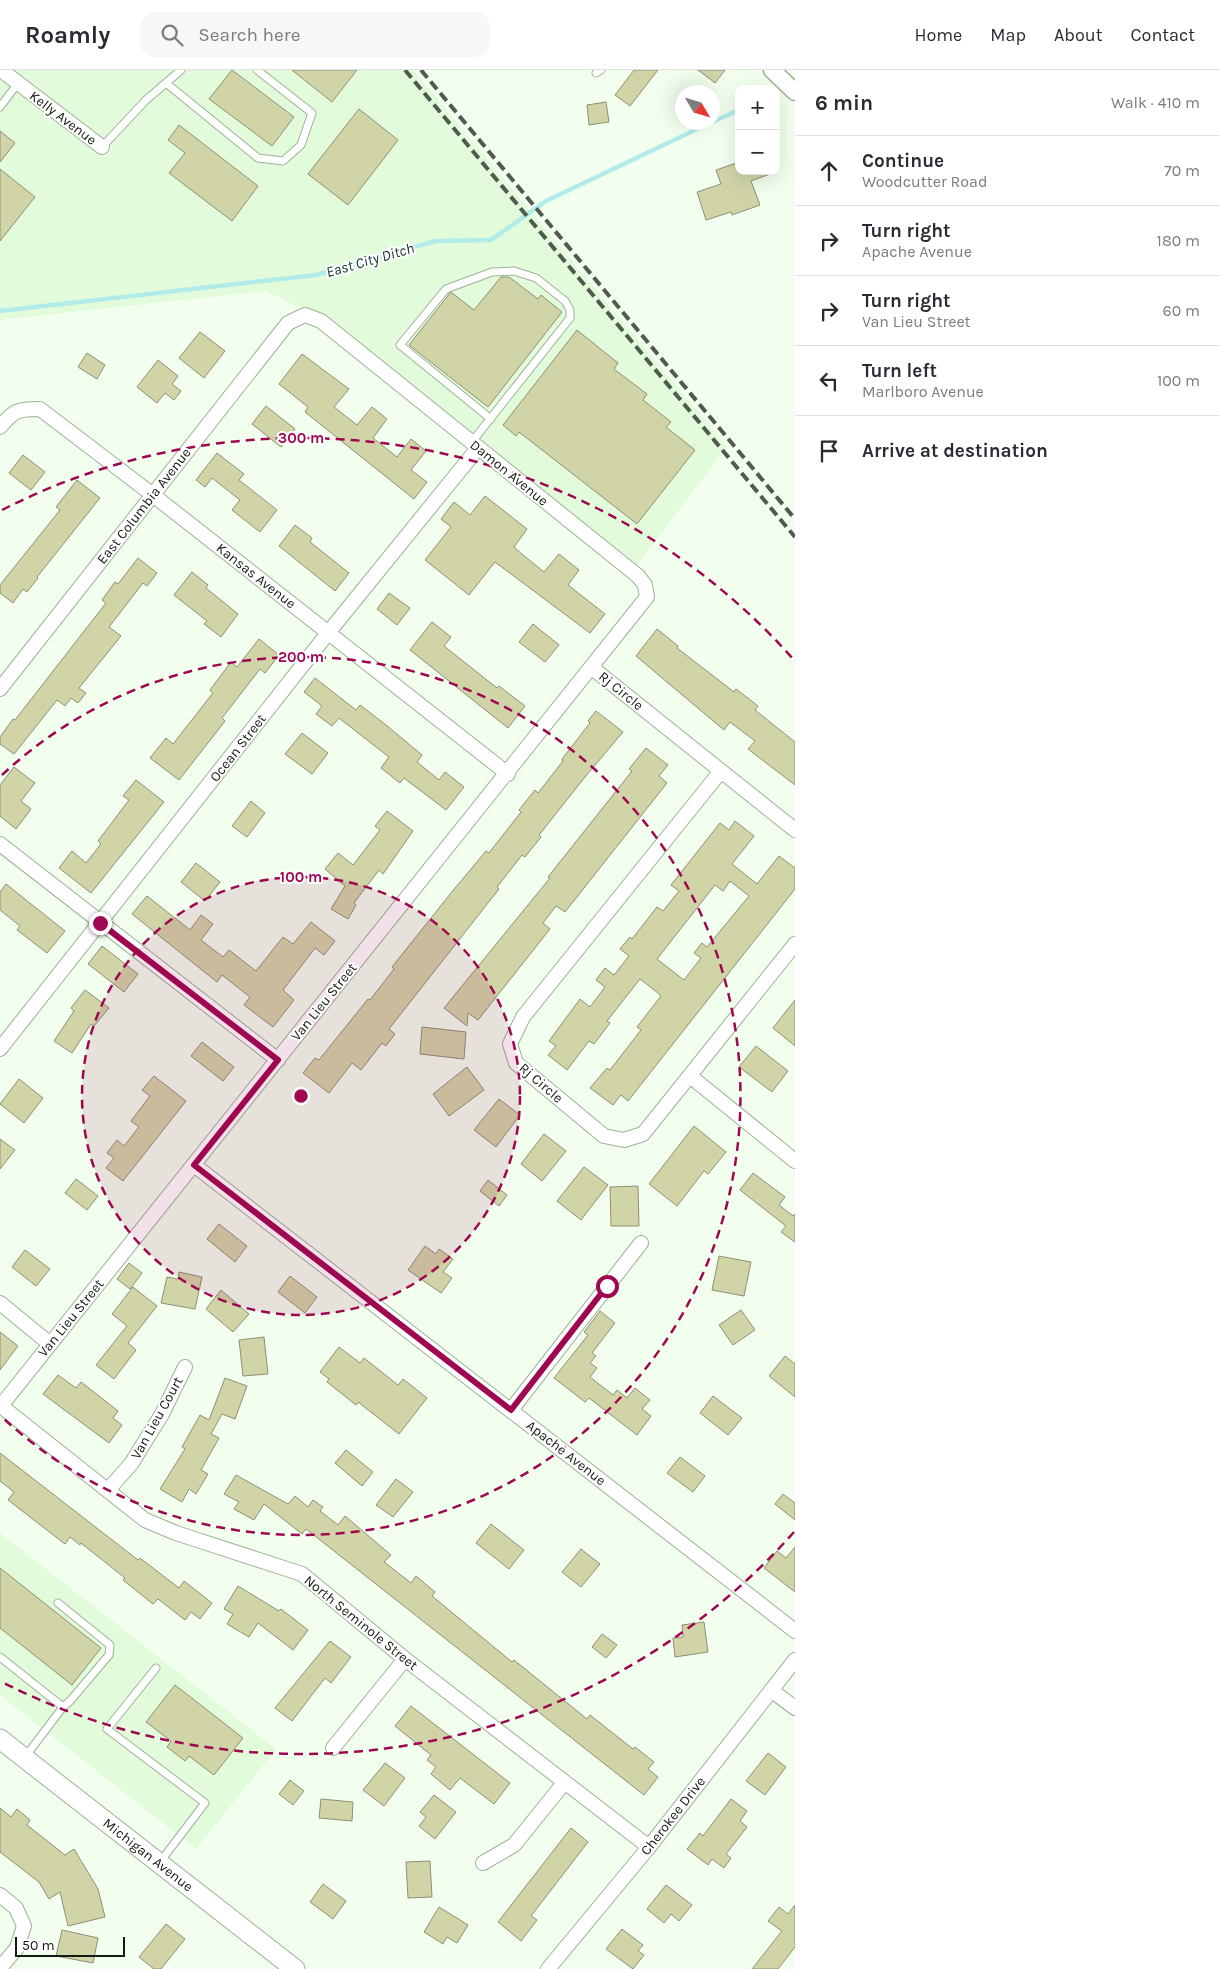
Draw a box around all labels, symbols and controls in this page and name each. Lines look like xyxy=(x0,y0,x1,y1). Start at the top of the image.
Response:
search box xyxy=(140,12,490,57)
text: Roamly xyxy=(25,21,110,49)
icon: search xyxy=(158,21,186,49)
text: Search here xyxy=(198,24,300,46)
text: Home xyxy=(914,24,962,46)
text: Map xyxy=(990,24,1026,46)
text: About xyxy=(1054,24,1103,46)
text: Contact xyxy=(1131,24,1195,46)
north arrow xyxy=(675,85,720,130)
map controls xyxy=(735,85,780,175)
button: + xyxy=(735,85,780,130)
street label: Kelly Avenue xyxy=(26,87,100,149)
text: 6 min xyxy=(815,91,873,115)
text: Walk · 410 m xyxy=(1111,93,1200,112)
button: − xyxy=(735,130,780,175)
text: Continue xyxy=(862,150,944,172)
icon: ahead xyxy=(815,157,843,185)
text: 70 m xyxy=(1164,161,1200,180)
text: Woodcutter Road xyxy=(862,172,987,191)
text: Turn right xyxy=(862,220,951,242)
icon: right xyxy=(815,227,843,255)
text: 180 m xyxy=(1157,231,1200,250)
water label: East City Ditch xyxy=(324,239,416,281)
text: Apache Avenue xyxy=(862,242,972,261)
text: Turn right xyxy=(862,290,951,312)
icon: right xyxy=(815,297,843,325)
text: 60 m xyxy=(1163,301,1200,320)
text: Van Lieu Street xyxy=(862,312,971,331)
text: Turn left xyxy=(862,360,937,382)
icon: left xyxy=(815,367,843,395)
text: 100 m xyxy=(1157,371,1200,390)
text: Marlboro Avenue xyxy=(862,382,984,401)
text: 300 m xyxy=(278,429,324,447)
street label: Damon Avenue xyxy=(467,436,551,510)
icon: arrive xyxy=(815,437,843,465)
text: Arrive at destination xyxy=(862,440,1048,462)
street label: East Columbia Avenue xyxy=(93,444,195,568)
street label: Kansas Avenue xyxy=(213,540,299,612)
text: 200 m xyxy=(278,648,324,666)
street label: Rj Circle xyxy=(595,668,647,714)
street label: Ocean Street xyxy=(206,711,270,785)
text: 100 m xyxy=(280,868,322,886)
route end xyxy=(89,912,112,935)
street label: Van Lieu Street xyxy=(287,960,361,1044)
street label: Rj Circle xyxy=(516,1059,566,1107)
centre of rings xyxy=(292,1087,310,1105)
route start xyxy=(596,1275,619,1298)
street label: Van Lieu Street xyxy=(34,1276,108,1360)
street label: Van Lieu Court xyxy=(127,1374,187,1462)
street label: Apache Avenue xyxy=(523,1417,609,1489)
street label: North Seminole Street xyxy=(301,1572,421,1674)
street label: Cherokee Drive xyxy=(637,1773,709,1859)
street label: Michigan Avenue xyxy=(100,1814,197,1895)
scale bar xyxy=(15,1934,125,1957)
text: 50 m xyxy=(22,1937,55,1954)

